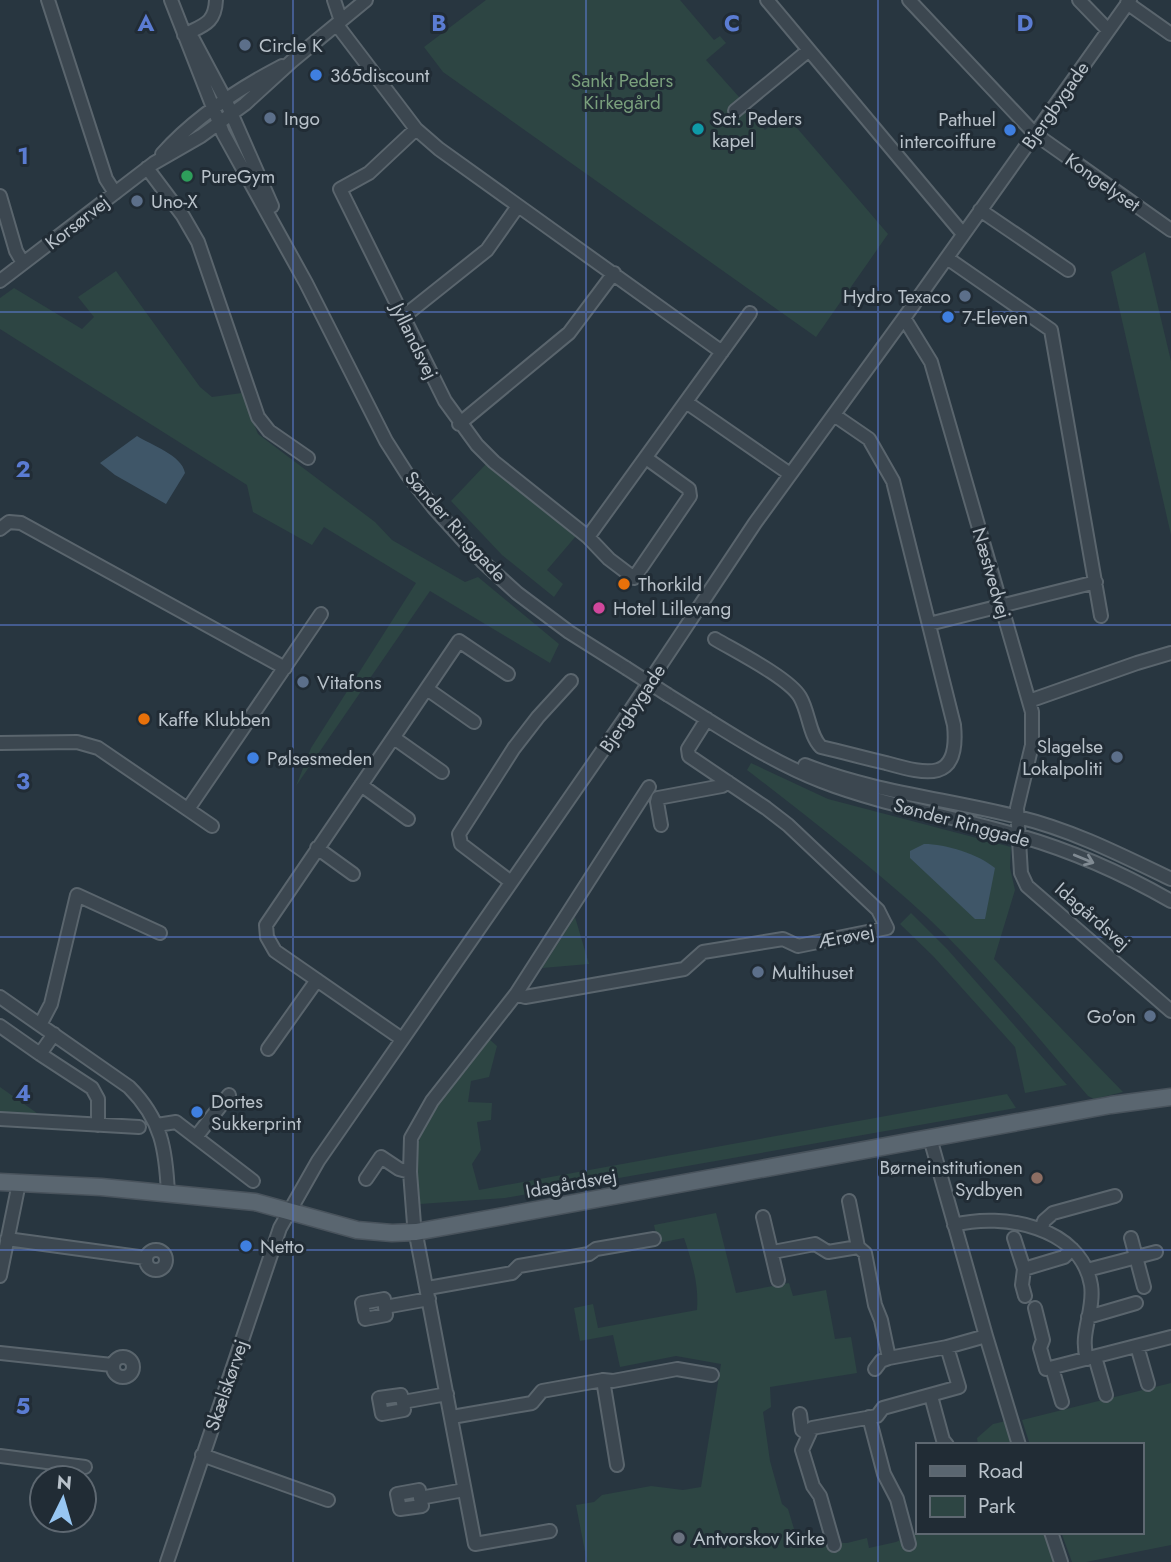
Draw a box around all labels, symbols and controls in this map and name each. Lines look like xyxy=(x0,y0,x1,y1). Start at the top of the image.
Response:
text: A xyxy=(137,6,155,40)
text: B xyxy=(431,6,447,40)
text: C xyxy=(724,6,740,40)
text: D xyxy=(1017,6,1034,40)
place label: Circle K xyxy=(259,32,323,59)
marker: Circle K xyxy=(237,37,253,53)
street label: Bjergbygade xyxy=(1015,56,1096,155)
place label: 365discount xyxy=(330,62,430,89)
marker: 365discount xyxy=(308,67,324,83)
park label: Sankt Peders Kirkegård xyxy=(571,67,674,116)
place label: Ingo xyxy=(284,105,320,132)
place label: Sct. Peders kapel xyxy=(712,105,802,154)
place label: Pathuel intercoiffure xyxy=(899,106,996,155)
marker: Ingo xyxy=(262,110,278,126)
marker: Sct. Peders kapel xyxy=(690,121,706,137)
marker: Pathuel intercoiffure xyxy=(1002,122,1018,138)
text: 1 xyxy=(17,139,29,173)
street label: Kongelyset xyxy=(1060,147,1146,218)
place label: PureGym xyxy=(201,163,275,190)
marker: PureGym xyxy=(179,168,195,184)
place label: Uno-X xyxy=(151,188,198,215)
street label: Korsørvej xyxy=(40,189,115,256)
marker: Uno-X xyxy=(129,193,145,209)
place label: Hydro Texaco xyxy=(843,283,951,310)
marker: Hydro Texaco xyxy=(957,288,973,304)
street label: Jyllandsvej xyxy=(383,296,445,384)
place label: 7-Eleven xyxy=(962,304,1028,331)
marker: 7-Eleven xyxy=(940,309,956,325)
text: 2 xyxy=(15,452,31,486)
street label: Sønder Ringgade xyxy=(399,465,513,588)
street label: Næstvedvej xyxy=(966,524,1017,622)
place label: Thorkild xyxy=(638,571,702,598)
marker: Thorkild xyxy=(616,576,632,592)
place label: Hotel Lillevang xyxy=(613,595,731,622)
marker: Hotel Lillevang xyxy=(591,600,607,616)
street label: Bjergbygade xyxy=(593,659,672,758)
place label: Vitafons xyxy=(317,669,382,696)
marker: Vitafons xyxy=(295,674,311,690)
place label: Kaffe Klubben xyxy=(158,706,271,733)
marker: Kaffe Klubben xyxy=(136,711,152,727)
place label: Slagelse Lokalpoliti xyxy=(1022,733,1103,782)
place label: Pølsesmeden xyxy=(267,745,372,772)
marker: Slagelse Lokalpoliti xyxy=(1109,749,1125,765)
marker: Pølsesmeden xyxy=(245,750,261,766)
text: 3 xyxy=(16,764,30,798)
street label: Sønder Ringgade xyxy=(890,791,1033,854)
one-way arrow xyxy=(1073,853,1095,866)
street label: Idagårdsvej xyxy=(1049,876,1136,957)
street label: Ærøvej xyxy=(815,918,877,955)
place label: Multihuset xyxy=(772,959,854,986)
marker: Multihuset xyxy=(750,964,766,980)
place label: Go'on xyxy=(1087,1003,1136,1030)
marker: Go'on xyxy=(1142,1008,1158,1024)
text: 4 xyxy=(15,1076,31,1110)
place label: Dortes Sukkerprint xyxy=(211,1088,301,1137)
marker: Dortes Sukkerprint xyxy=(189,1104,205,1120)
place label: Børneinstitutionen Sydbyen xyxy=(880,1154,1023,1203)
street label: Idagårdsvej xyxy=(523,1162,619,1205)
marker: Børneinstitutionen Sydbyen xyxy=(1029,1170,1045,1186)
place label: Netto xyxy=(260,1233,304,1260)
marker: Netto xyxy=(238,1238,254,1254)
street label: Skælskørvej xyxy=(198,1336,255,1434)
text: 5 xyxy=(16,1389,30,1423)
legend xyxy=(916,1443,1143,1534)
text: Road xyxy=(978,1456,1023,1486)
north arrow xyxy=(28,1464,98,1534)
text: N xyxy=(56,1468,73,1497)
text: Park xyxy=(978,1491,1016,1521)
place label: Antvorskov Kirke xyxy=(693,1525,825,1552)
marker: Antvorskov Kirke xyxy=(671,1530,687,1546)

